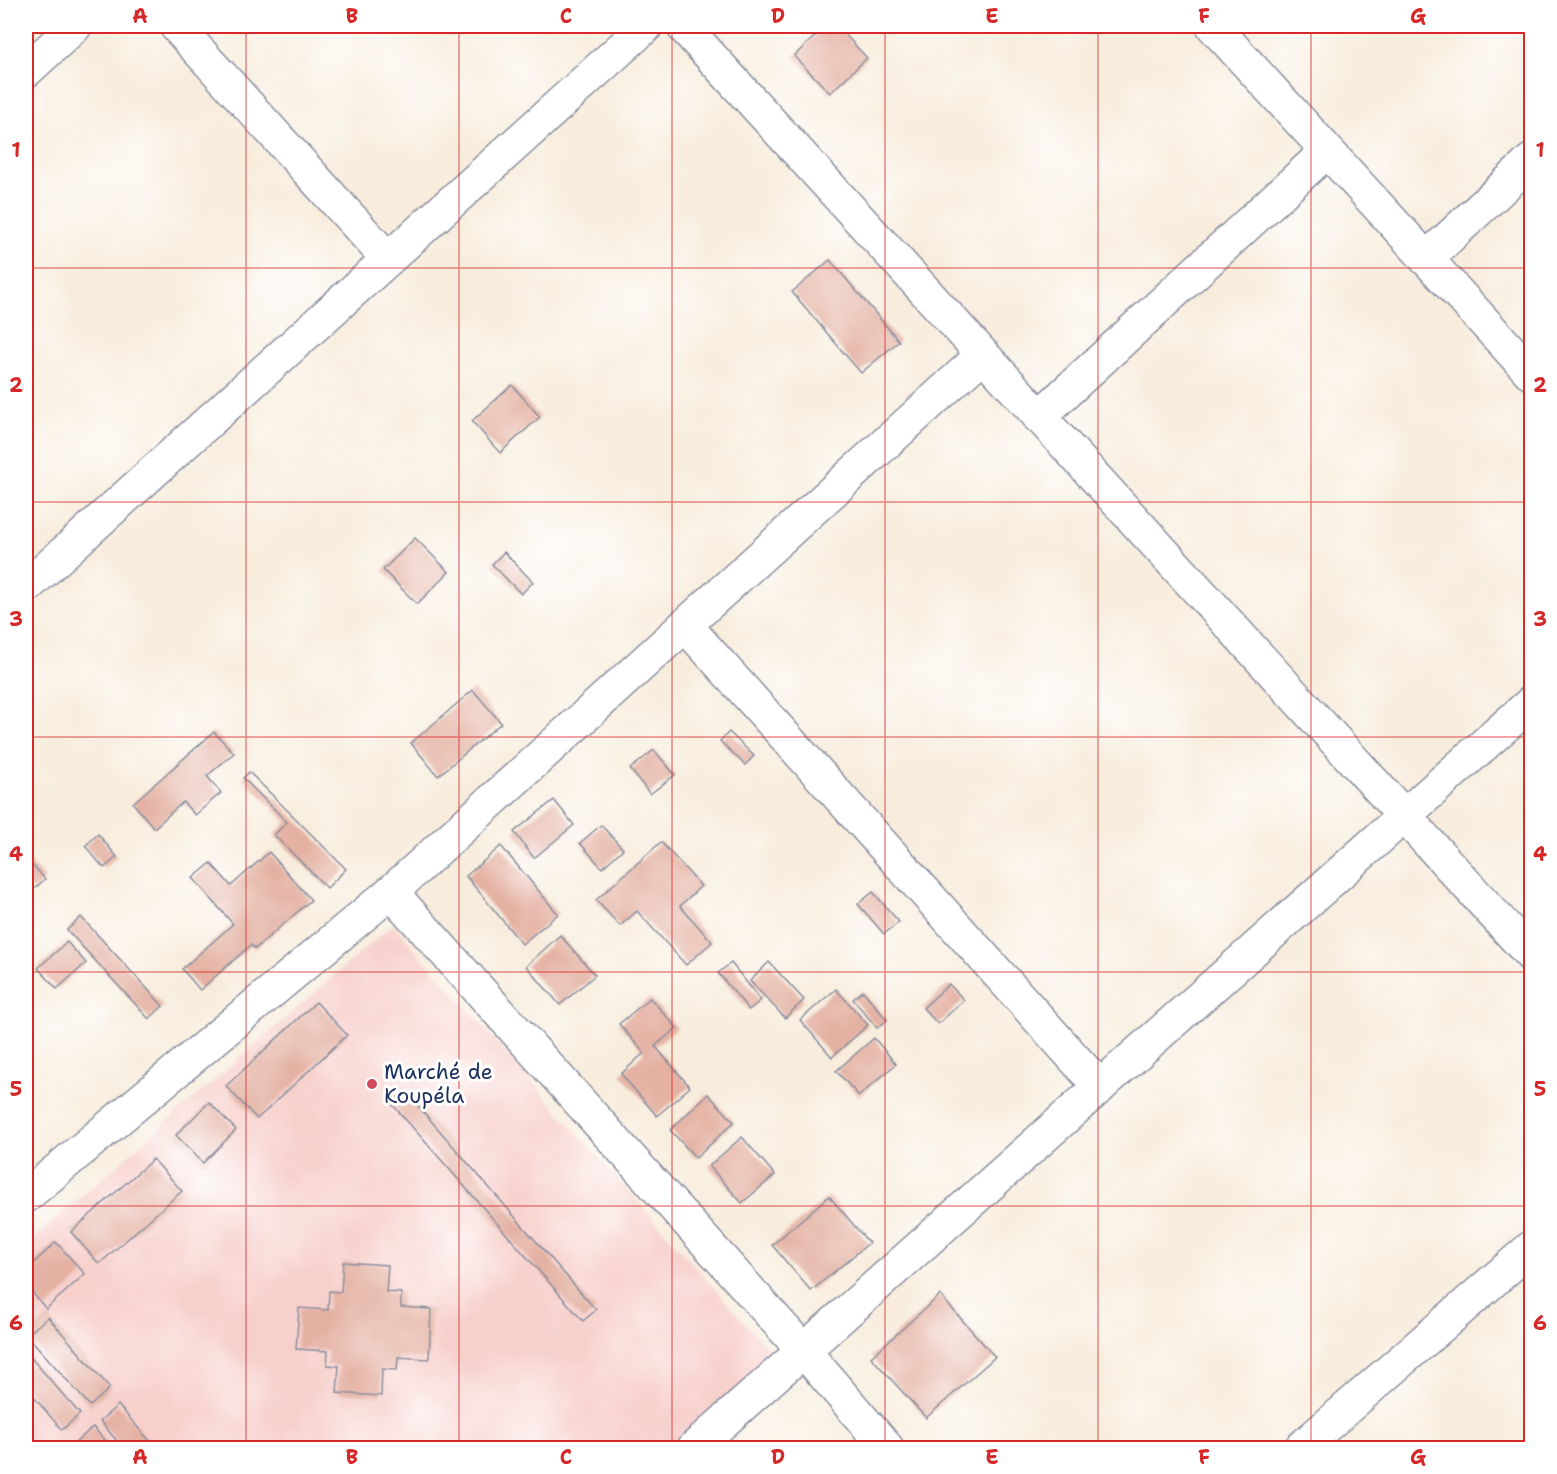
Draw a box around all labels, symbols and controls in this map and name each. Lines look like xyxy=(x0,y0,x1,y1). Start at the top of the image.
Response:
text: A xyxy=(132,3,148,29)
text: B xyxy=(346,3,358,29)
text: C xyxy=(560,3,572,29)
text: D xyxy=(771,3,785,29)
text: E xyxy=(985,3,999,29)
text: F xyxy=(1198,3,1210,29)
text: G xyxy=(1410,3,1426,29)
text: 1 xyxy=(11,137,21,163)
text: 1 xyxy=(1535,137,1545,163)
text: 2 xyxy=(9,372,23,398)
text: 2 xyxy=(1533,372,1547,398)
text: 3 xyxy=(9,606,23,632)
text: 3 xyxy=(1533,606,1547,632)
text: 4 xyxy=(9,841,23,867)
text: 4 xyxy=(1533,841,1547,867)
place label: Marché de Koupéla xyxy=(384,1058,493,1110)
text: 5 xyxy=(10,1076,22,1102)
text: 5 xyxy=(1534,1076,1546,1102)
marker: Marché de Koupéla xyxy=(365,1077,379,1091)
text: 6 xyxy=(9,1310,23,1336)
text: 6 xyxy=(1533,1310,1547,1336)
text: A xyxy=(132,1444,148,1470)
text: B xyxy=(346,1444,358,1470)
text: C xyxy=(560,1444,572,1470)
text: D xyxy=(771,1444,785,1470)
text: E xyxy=(985,1444,999,1470)
text: F xyxy=(1198,1444,1210,1470)
text: G xyxy=(1410,1444,1426,1470)

